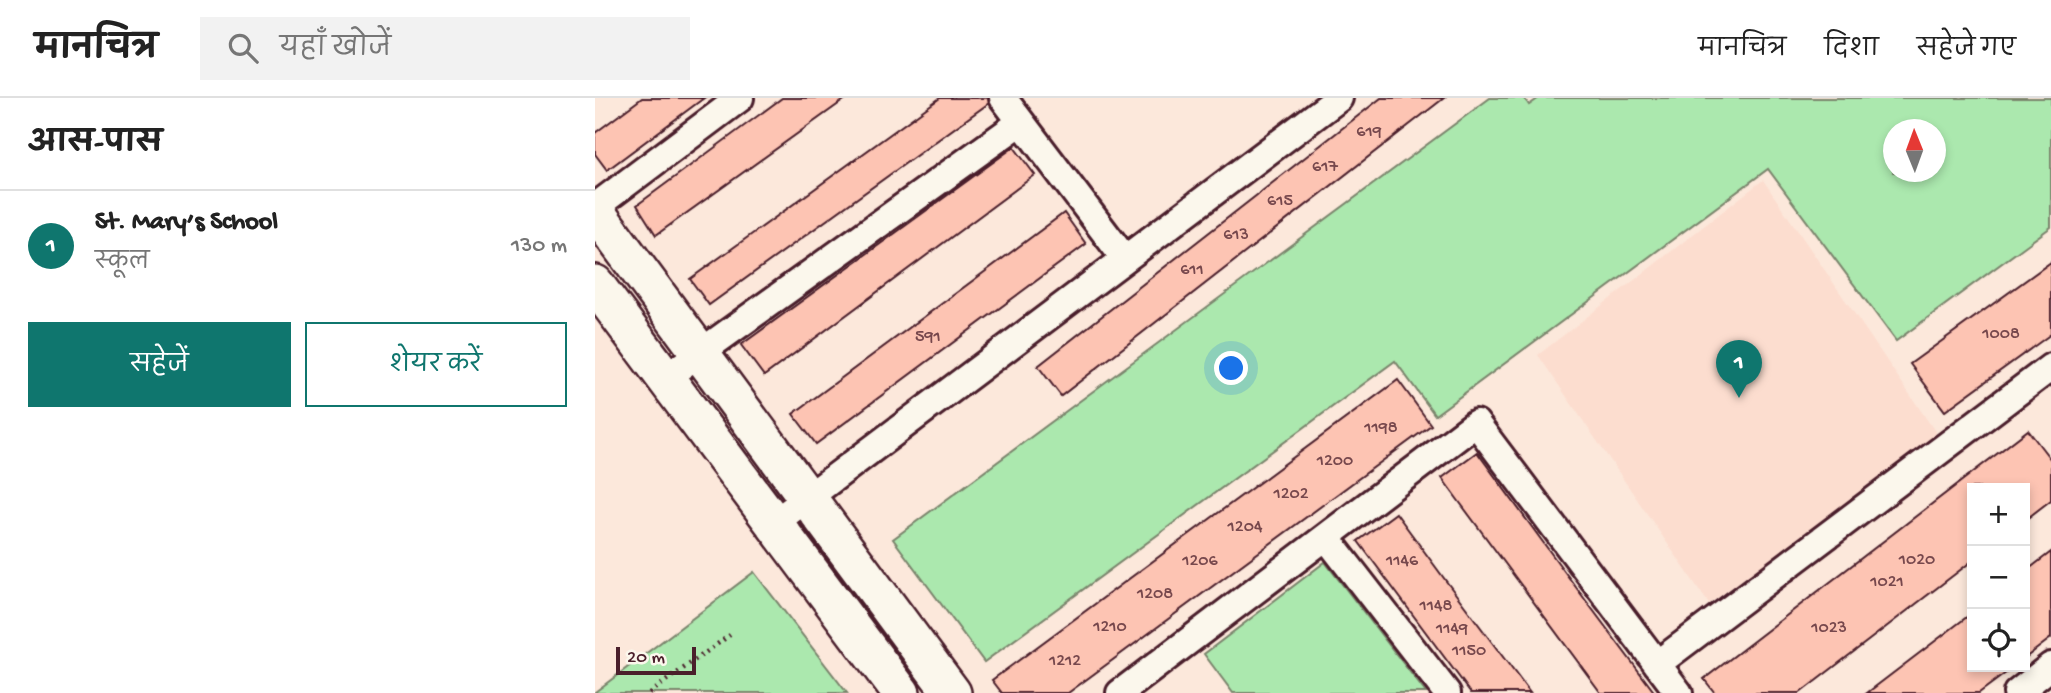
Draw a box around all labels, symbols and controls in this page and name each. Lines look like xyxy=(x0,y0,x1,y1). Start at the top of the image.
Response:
search box xyxy=(200,17,690,80)
icon: search xyxy=(224,29,262,67)
text: मानचित्र xyxy=(35,32,158,70)
text: यहाँ खोजें xyxy=(280,35,391,66)
text: मानचित्र xyxy=(1698,36,1786,65)
text: दिशा xyxy=(1824,36,1879,65)
text: सहेजे गए xyxy=(1917,36,2016,65)
north arrow xyxy=(1883,119,1946,182)
house number: 619 xyxy=(1356,122,1382,143)
text: आस-पास xyxy=(28,128,162,163)
house number: 617 xyxy=(1312,157,1339,178)
house number: 615 xyxy=(1267,191,1293,212)
text: St. Mary’s School xyxy=(95,208,278,239)
house number: 613 xyxy=(1223,225,1249,246)
text: 1 xyxy=(46,233,56,260)
text: 130 m xyxy=(511,233,567,260)
text: स्कूल xyxy=(95,250,150,277)
house number: 611 xyxy=(1180,260,1204,281)
button: सहेजें xyxy=(28,322,291,407)
button: शेयर करें xyxy=(305,322,567,407)
house number: 1008 xyxy=(1981,324,2020,345)
house number: 591 xyxy=(915,327,941,348)
pin: 1 xyxy=(1716,340,1762,398)
your location xyxy=(1214,351,1248,385)
house number: 1198 xyxy=(1363,418,1398,439)
house number: 1200 xyxy=(1316,451,1353,472)
map controls xyxy=(1967,483,2030,672)
button: + xyxy=(1967,483,2030,546)
house number: 1202 xyxy=(1272,484,1309,505)
house number: 1204 xyxy=(1227,517,1263,538)
button: − xyxy=(1967,546,2030,609)
house number: 1020 xyxy=(1898,550,1935,571)
house number: 1206 xyxy=(1181,551,1219,572)
house number: 1146 xyxy=(1385,551,1419,572)
house number: 1021 xyxy=(1869,572,1904,593)
house number: 1208 xyxy=(1136,584,1173,605)
house number: 1148 xyxy=(1419,596,1453,617)
button: locate xyxy=(1967,609,2030,672)
house number: 1210 xyxy=(1092,617,1127,638)
house number: 1023 xyxy=(1810,618,1847,639)
house number: 1149 xyxy=(1435,619,1468,640)
house number: 1150 xyxy=(1451,641,1486,662)
scale bar xyxy=(616,644,697,676)
text: 20 m xyxy=(627,647,665,670)
house number: 1212 xyxy=(1048,651,1081,672)

